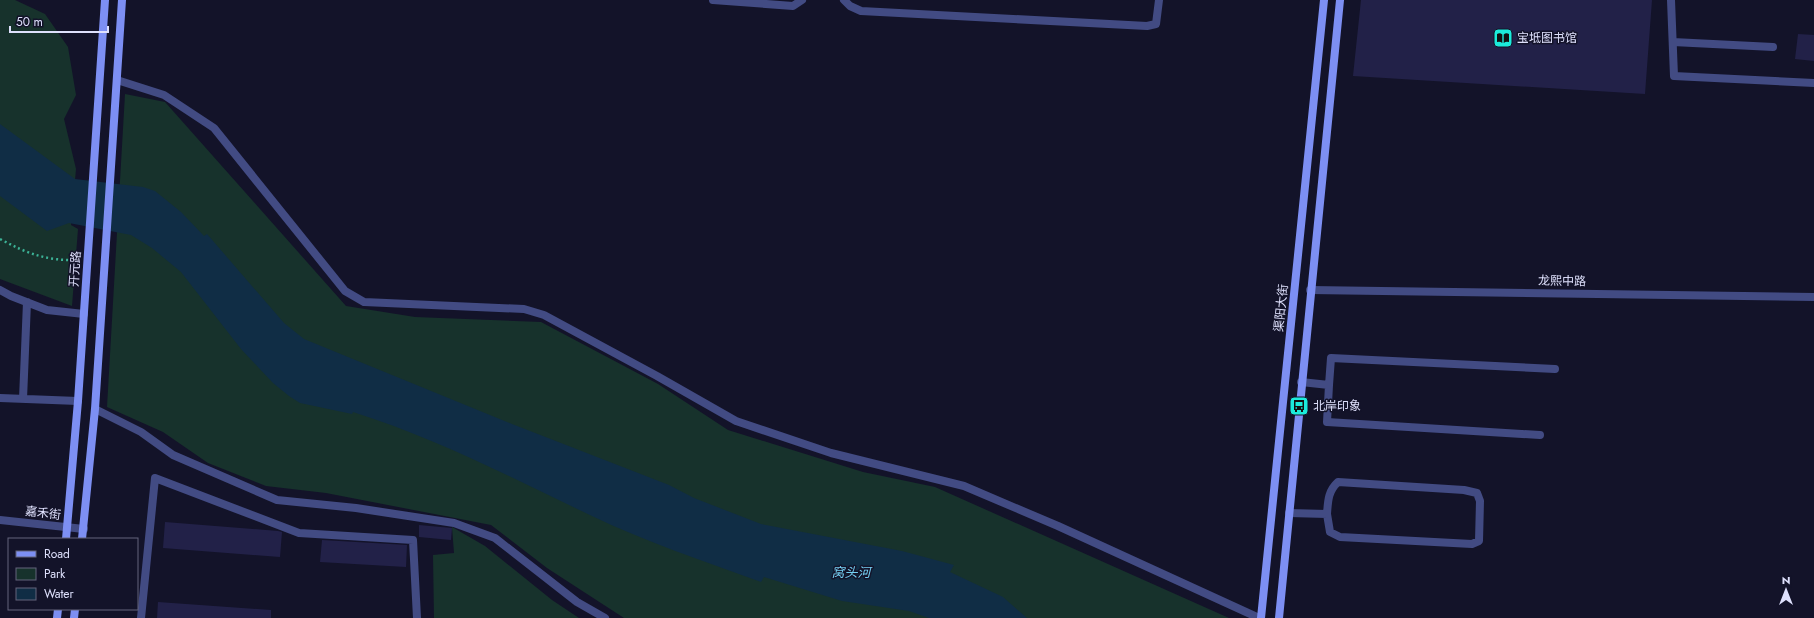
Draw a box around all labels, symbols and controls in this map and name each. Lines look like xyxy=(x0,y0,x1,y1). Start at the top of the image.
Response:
scale bar xyxy=(10,8,108,34)
text: 50 m xyxy=(16,13,43,31)
library icon: 宝坻图书馆 xyxy=(1492,27,1514,49)
place label: 宝坻图书馆 xyxy=(1517,29,1577,47)
street label: 开元路 xyxy=(65,250,85,288)
street label: 龙熙中路 xyxy=(1538,272,1586,290)
street label: 渠阳大街 xyxy=(1270,283,1292,333)
bus stop icon: 北岸印象 xyxy=(1288,395,1310,417)
place label: 北岸印象 xyxy=(1313,397,1361,415)
street label: 嘉禾街 xyxy=(24,502,62,524)
legend xyxy=(8,538,138,610)
text: Road xyxy=(44,545,70,563)
water label: 窝头河 xyxy=(831,563,873,582)
text: Park xyxy=(44,565,66,583)
north arrow xyxy=(1766,570,1806,610)
text: N xyxy=(1782,572,1790,588)
text: Water xyxy=(44,585,75,603)

